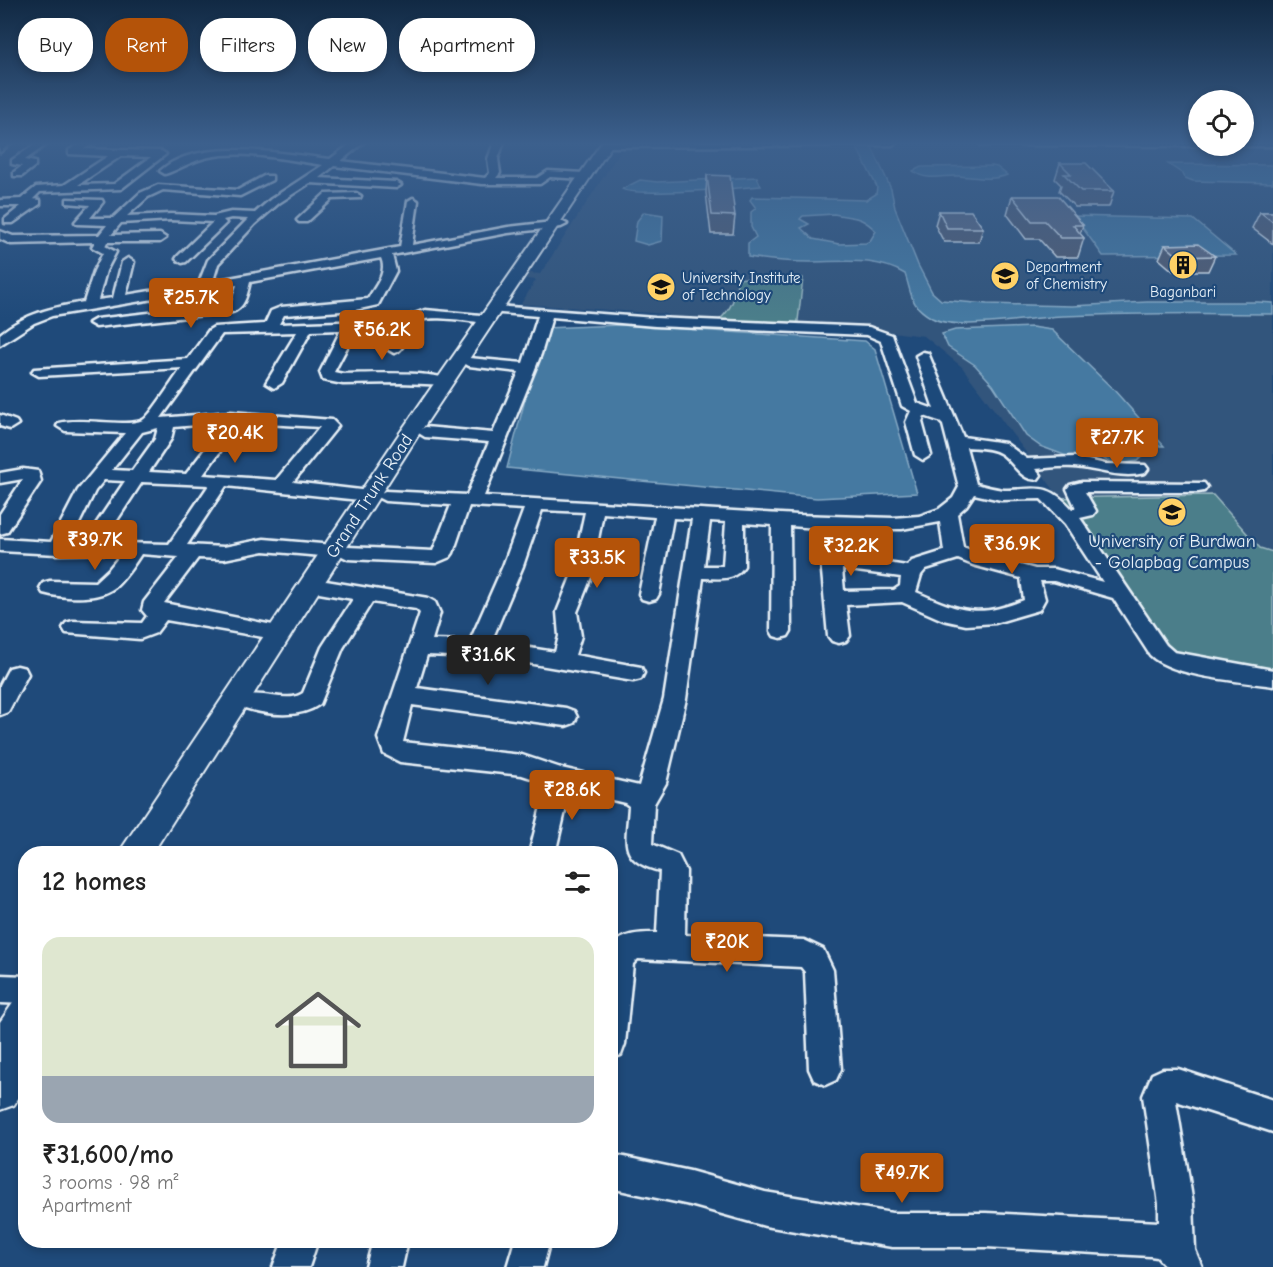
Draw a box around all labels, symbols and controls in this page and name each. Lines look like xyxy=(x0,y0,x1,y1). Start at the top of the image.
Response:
chip: Buy xyxy=(18,18,93,72)
chip: Rent xyxy=(105,18,188,72)
chip: Filters xyxy=(200,18,296,72)
chip: New xyxy=(308,18,387,72)
chip: Apartment xyxy=(399,18,535,72)
map controls xyxy=(1188,90,1254,156)
button: locate xyxy=(1188,90,1254,156)
building icon: Baganbari xyxy=(1167,249,1199,281)
place label: Department of Chemistry xyxy=(1026,258,1107,293)
school or university icon: Department of Chemistry xyxy=(989,260,1021,292)
place label: University Institute of Technology xyxy=(682,269,801,304)
school or university icon: University Institute of Technology xyxy=(645,271,677,303)
pin: ₹25.7K xyxy=(142,278,240,329)
place label: Baganbari xyxy=(1150,283,1216,301)
text: ₹25.7K xyxy=(163,286,219,309)
pin: ₹56.2K xyxy=(333,310,431,361)
text: ₹56.2K xyxy=(353,318,411,341)
pin: ₹20.4K xyxy=(186,413,284,464)
pin: ₹27.7K xyxy=(1068,418,1166,469)
text: ₹20.4K xyxy=(206,421,264,444)
text: ₹27.7K xyxy=(1090,426,1144,449)
street label: Grand Trunk Road xyxy=(321,430,417,562)
school or university icon: University of Burdwan - Golapbag Campus xyxy=(1156,496,1188,528)
pin: ₹39.7K xyxy=(46,520,144,571)
pin: ₹36.9K xyxy=(963,524,1061,575)
pin: ₹32.2K xyxy=(802,526,900,577)
text: ₹39.7K xyxy=(67,528,123,551)
place label: University of Burdwan - Golapbag Campus xyxy=(1088,531,1256,573)
text: ₹36.9K xyxy=(983,532,1041,555)
text: ₹32.2K xyxy=(823,534,879,557)
pin: ₹33.5K xyxy=(548,538,646,589)
text: ₹33.5K xyxy=(569,546,625,569)
pin: ₹31.6K xyxy=(439,635,537,686)
text: ₹31.6K xyxy=(461,643,515,666)
pin: ₹28.6K xyxy=(523,770,621,821)
text: ₹28.6K xyxy=(544,778,600,801)
icon: filters xyxy=(561,866,594,899)
text: 12 homes xyxy=(42,867,146,897)
pin: ₹20K xyxy=(691,922,763,973)
text: ₹20K xyxy=(705,930,749,953)
icon: home xyxy=(264,976,372,1084)
text: ₹31,600/mo xyxy=(42,1140,174,1170)
pin: ₹49.7K xyxy=(853,1153,951,1204)
text: ₹49.7K xyxy=(874,1161,930,1184)
text: 3 rooms · 98 m² xyxy=(42,1171,178,1194)
text: Apartment xyxy=(42,1194,132,1217)

